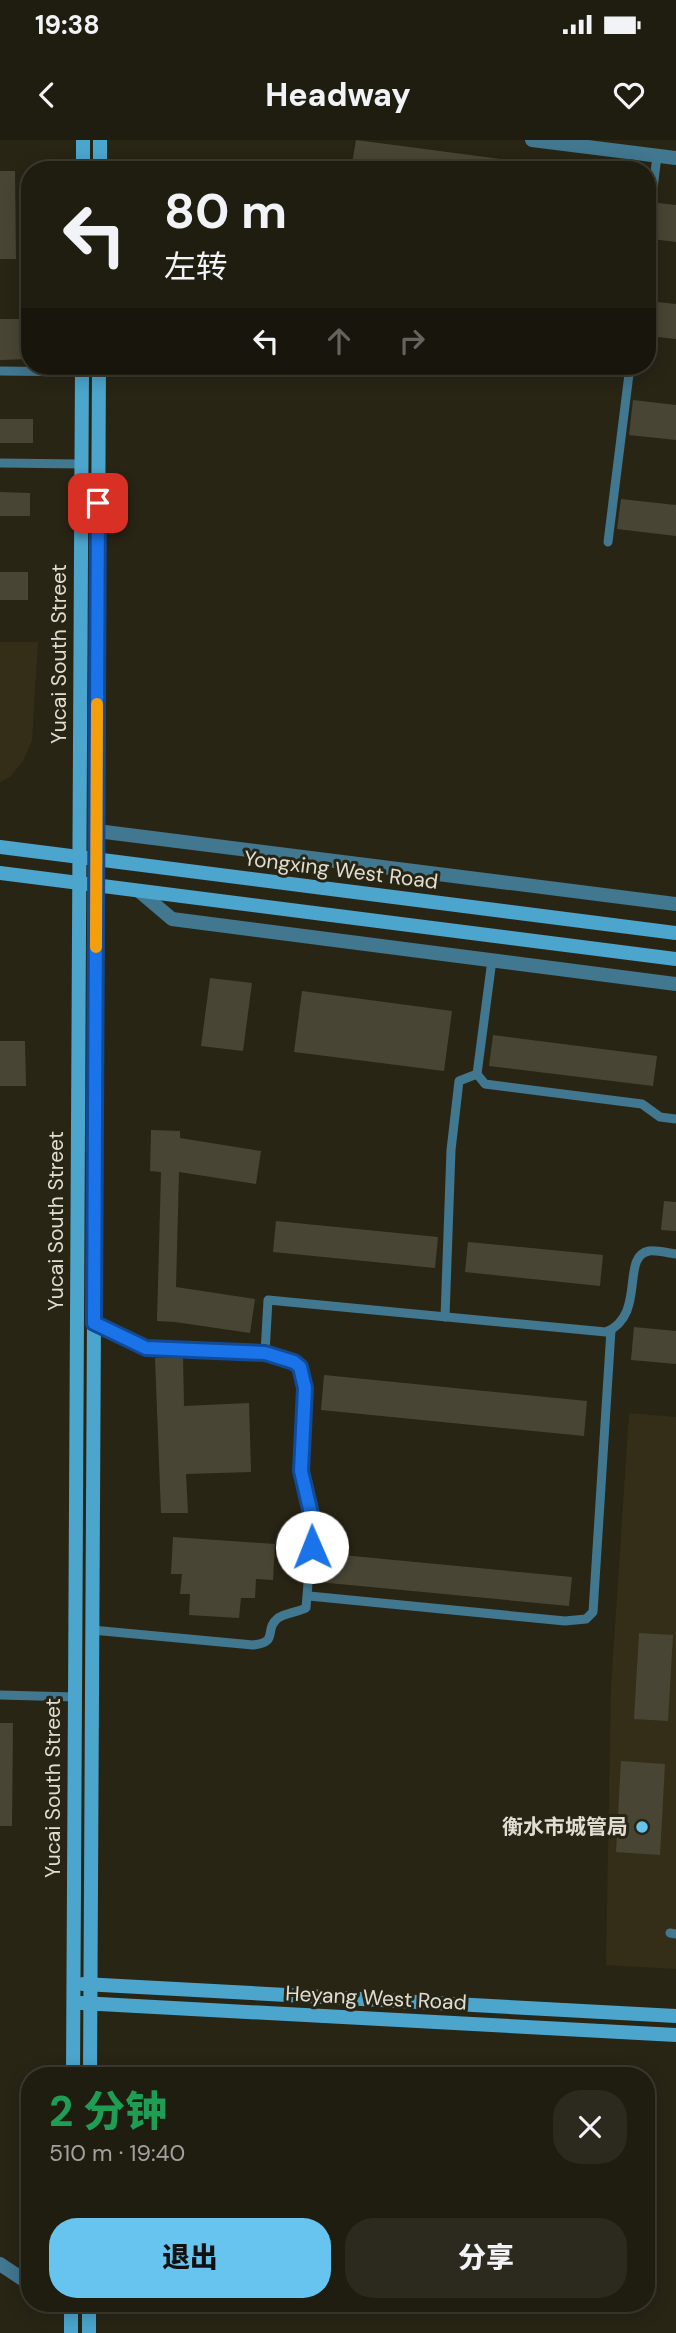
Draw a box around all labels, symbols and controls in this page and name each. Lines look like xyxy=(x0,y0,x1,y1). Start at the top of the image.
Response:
text: 19:38 xyxy=(35,8,100,42)
text: Headway xyxy=(265,74,411,116)
icon: back xyxy=(28,76,66,114)
icon: heart xyxy=(610,76,648,114)
text: 80 m xyxy=(164,179,287,243)
icon: left xyxy=(49,189,140,280)
text: 左转 xyxy=(164,246,228,288)
icon: left xyxy=(247,322,285,360)
icon: ahead xyxy=(320,322,358,360)
icon: right xyxy=(393,322,431,360)
pin xyxy=(68,473,128,533)
icon: arrive xyxy=(79,484,117,522)
street label: Yucai South Street xyxy=(45,564,73,744)
street label: Yongxing West Road xyxy=(242,844,440,896)
street label: Yucai South Street xyxy=(42,1131,70,1311)
position arrow xyxy=(275,1510,349,1584)
street label: Yucai South Street xyxy=(39,1698,67,1878)
place label: 衡水市城管局 xyxy=(502,1813,628,1841)
marker: 衡水市城管局 xyxy=(634,1819,650,1835)
street label: Heyang West Road xyxy=(285,1979,467,2017)
text: 2 分钟 xyxy=(49,2084,167,2139)
button: close xyxy=(553,2090,627,2164)
text: 510 m · 19:40 xyxy=(49,2138,185,2168)
button: 退出 xyxy=(49,2218,331,2298)
button: 分享 xyxy=(345,2218,627,2298)

